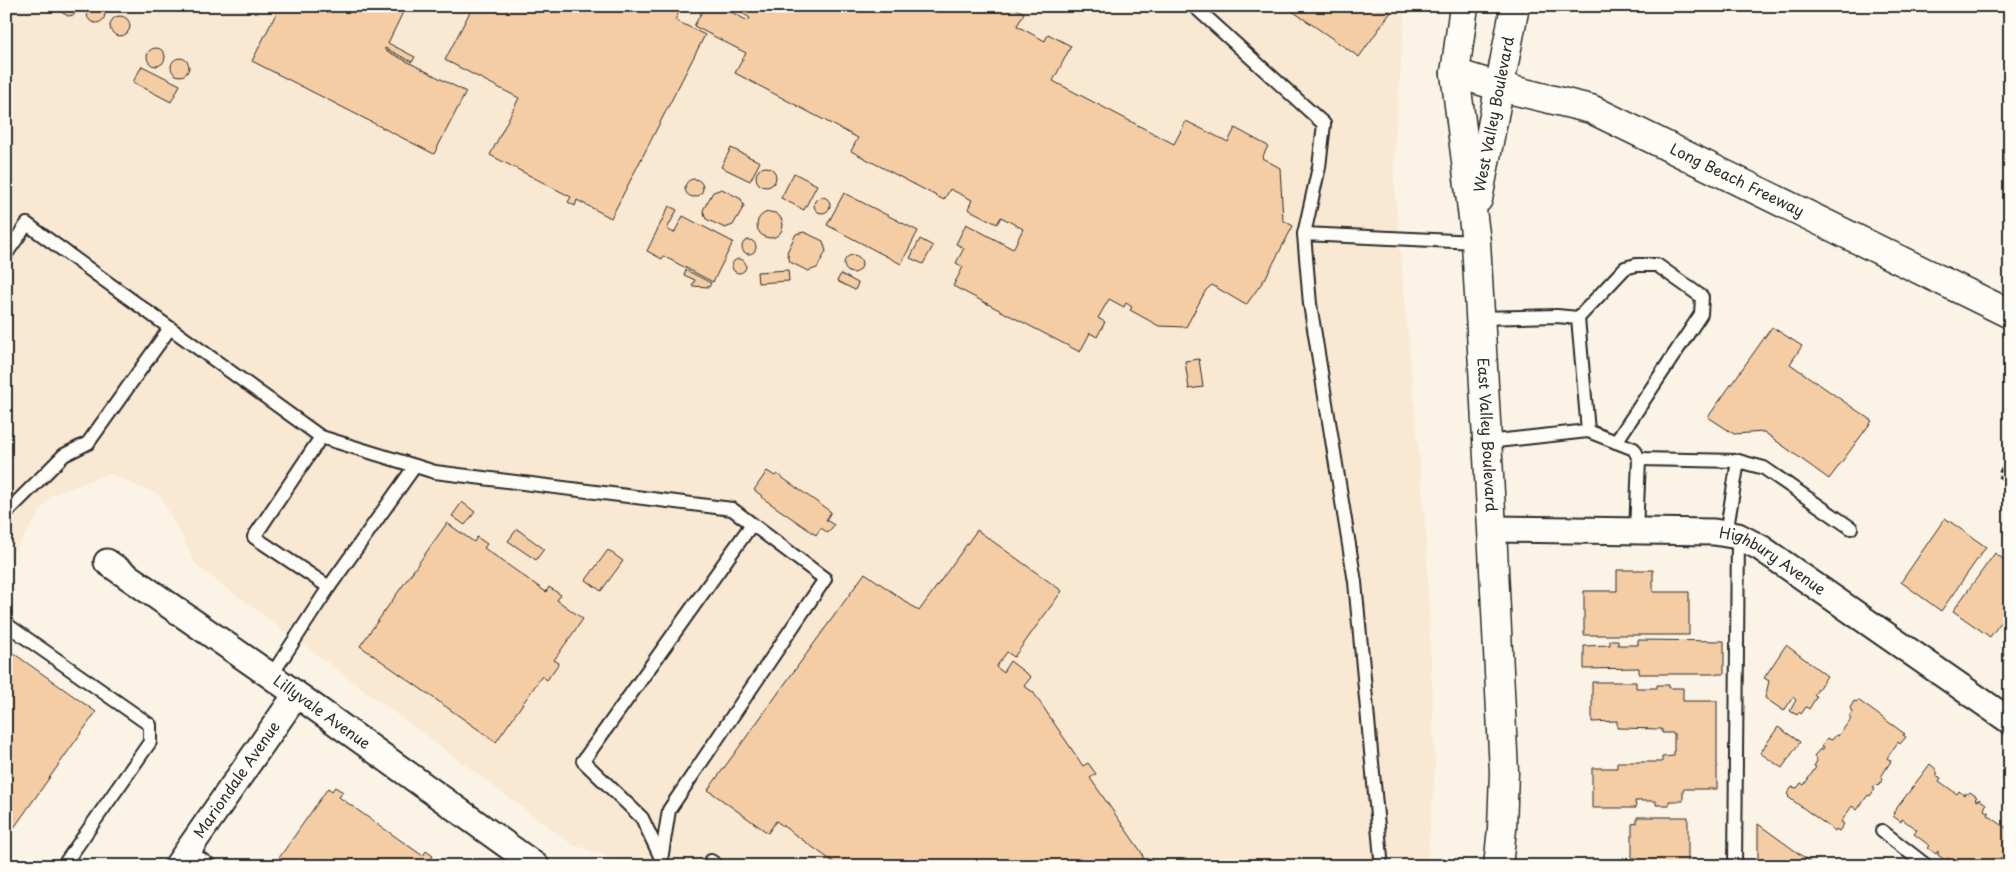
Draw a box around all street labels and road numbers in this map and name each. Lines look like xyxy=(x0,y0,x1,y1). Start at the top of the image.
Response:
street label: West Valley Boulevard xyxy=(1467,34,1519,194)
street label: Long Beach Freeway xyxy=(1667,136,1809,222)
street label: East Valley Boulevard xyxy=(1472,357,1504,512)
street label: Highbury Avenue xyxy=(1718,520,1831,600)
street label: Lillyvale Avenue xyxy=(269,668,376,754)
street label: Mariondale Avenue xyxy=(187,716,285,842)

